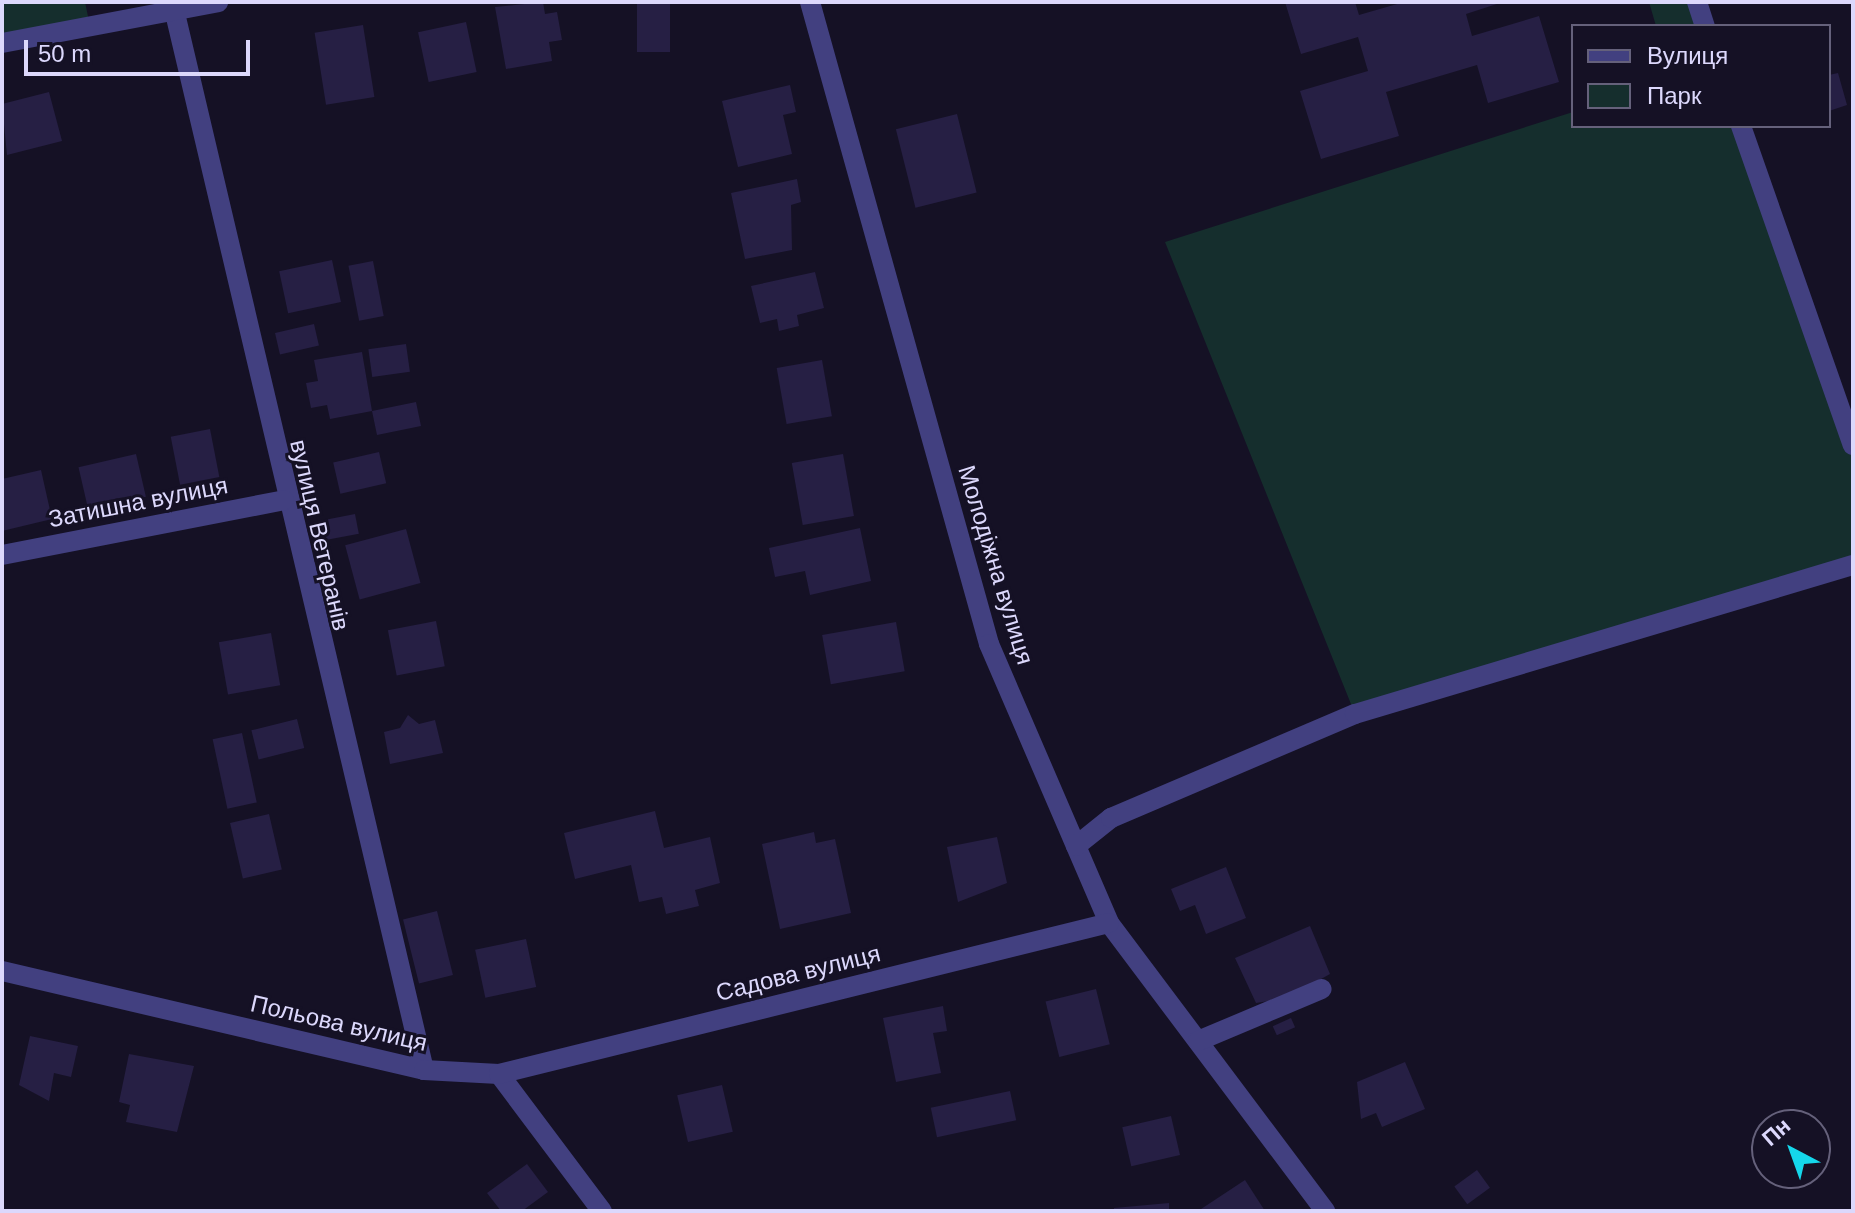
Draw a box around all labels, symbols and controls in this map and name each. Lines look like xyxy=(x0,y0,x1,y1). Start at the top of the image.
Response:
scale bar xyxy=(28,24,254,74)
legend xyxy=(1571,24,1831,128)
text: 50 m xyxy=(38,40,91,67)
text: Вулиця xyxy=(1647,42,1728,69)
text: Парк xyxy=(1647,82,1701,109)
street label: вулиця Ветеранів xyxy=(284,437,356,633)
street label: Молодіжна вулиця xyxy=(952,462,1040,668)
street label: Затишна вулиця xyxy=(46,470,230,534)
street label: Садова вулиця xyxy=(713,939,883,1007)
street label: Польова вулиця xyxy=(248,989,430,1057)
north arrow xyxy=(1751,1109,1831,1189)
text: Пн xyxy=(1757,1113,1795,1151)

